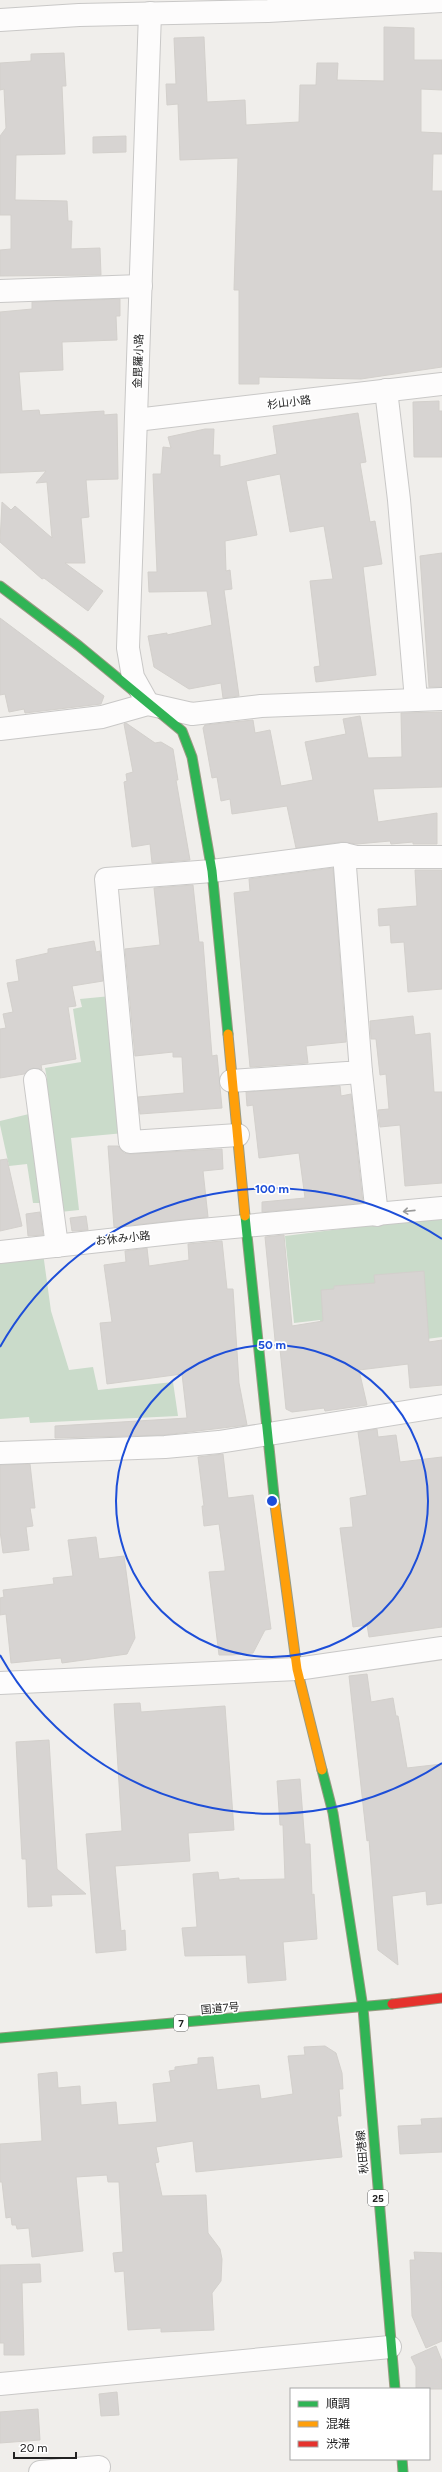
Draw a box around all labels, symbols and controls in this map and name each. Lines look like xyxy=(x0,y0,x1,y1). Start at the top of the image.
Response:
street label: 金毘羅小路 xyxy=(131,333,146,389)
street label: 杉山小路 xyxy=(266,393,312,412)
text: 100 m xyxy=(255,1182,289,1196)
one-way arrow xyxy=(403,1208,416,1215)
street label: お休み小路 xyxy=(95,1229,151,1248)
text: 50 m xyxy=(258,1338,286,1352)
centre of rings xyxy=(265,1494,279,1508)
street label: 国道7号 xyxy=(200,2000,240,2017)
road number: 7 xyxy=(174,2015,188,2031)
street label: 秋田港線 xyxy=(354,2129,371,2174)
road number: 25 xyxy=(368,2190,388,2206)
legend xyxy=(290,2388,430,2460)
text: 順調 xyxy=(326,2397,350,2411)
text: 混雑 xyxy=(326,2417,350,2431)
scale bar xyxy=(14,2434,76,2460)
text: 渋滞 xyxy=(326,2437,350,2451)
text: 20 m xyxy=(20,2441,48,2455)

